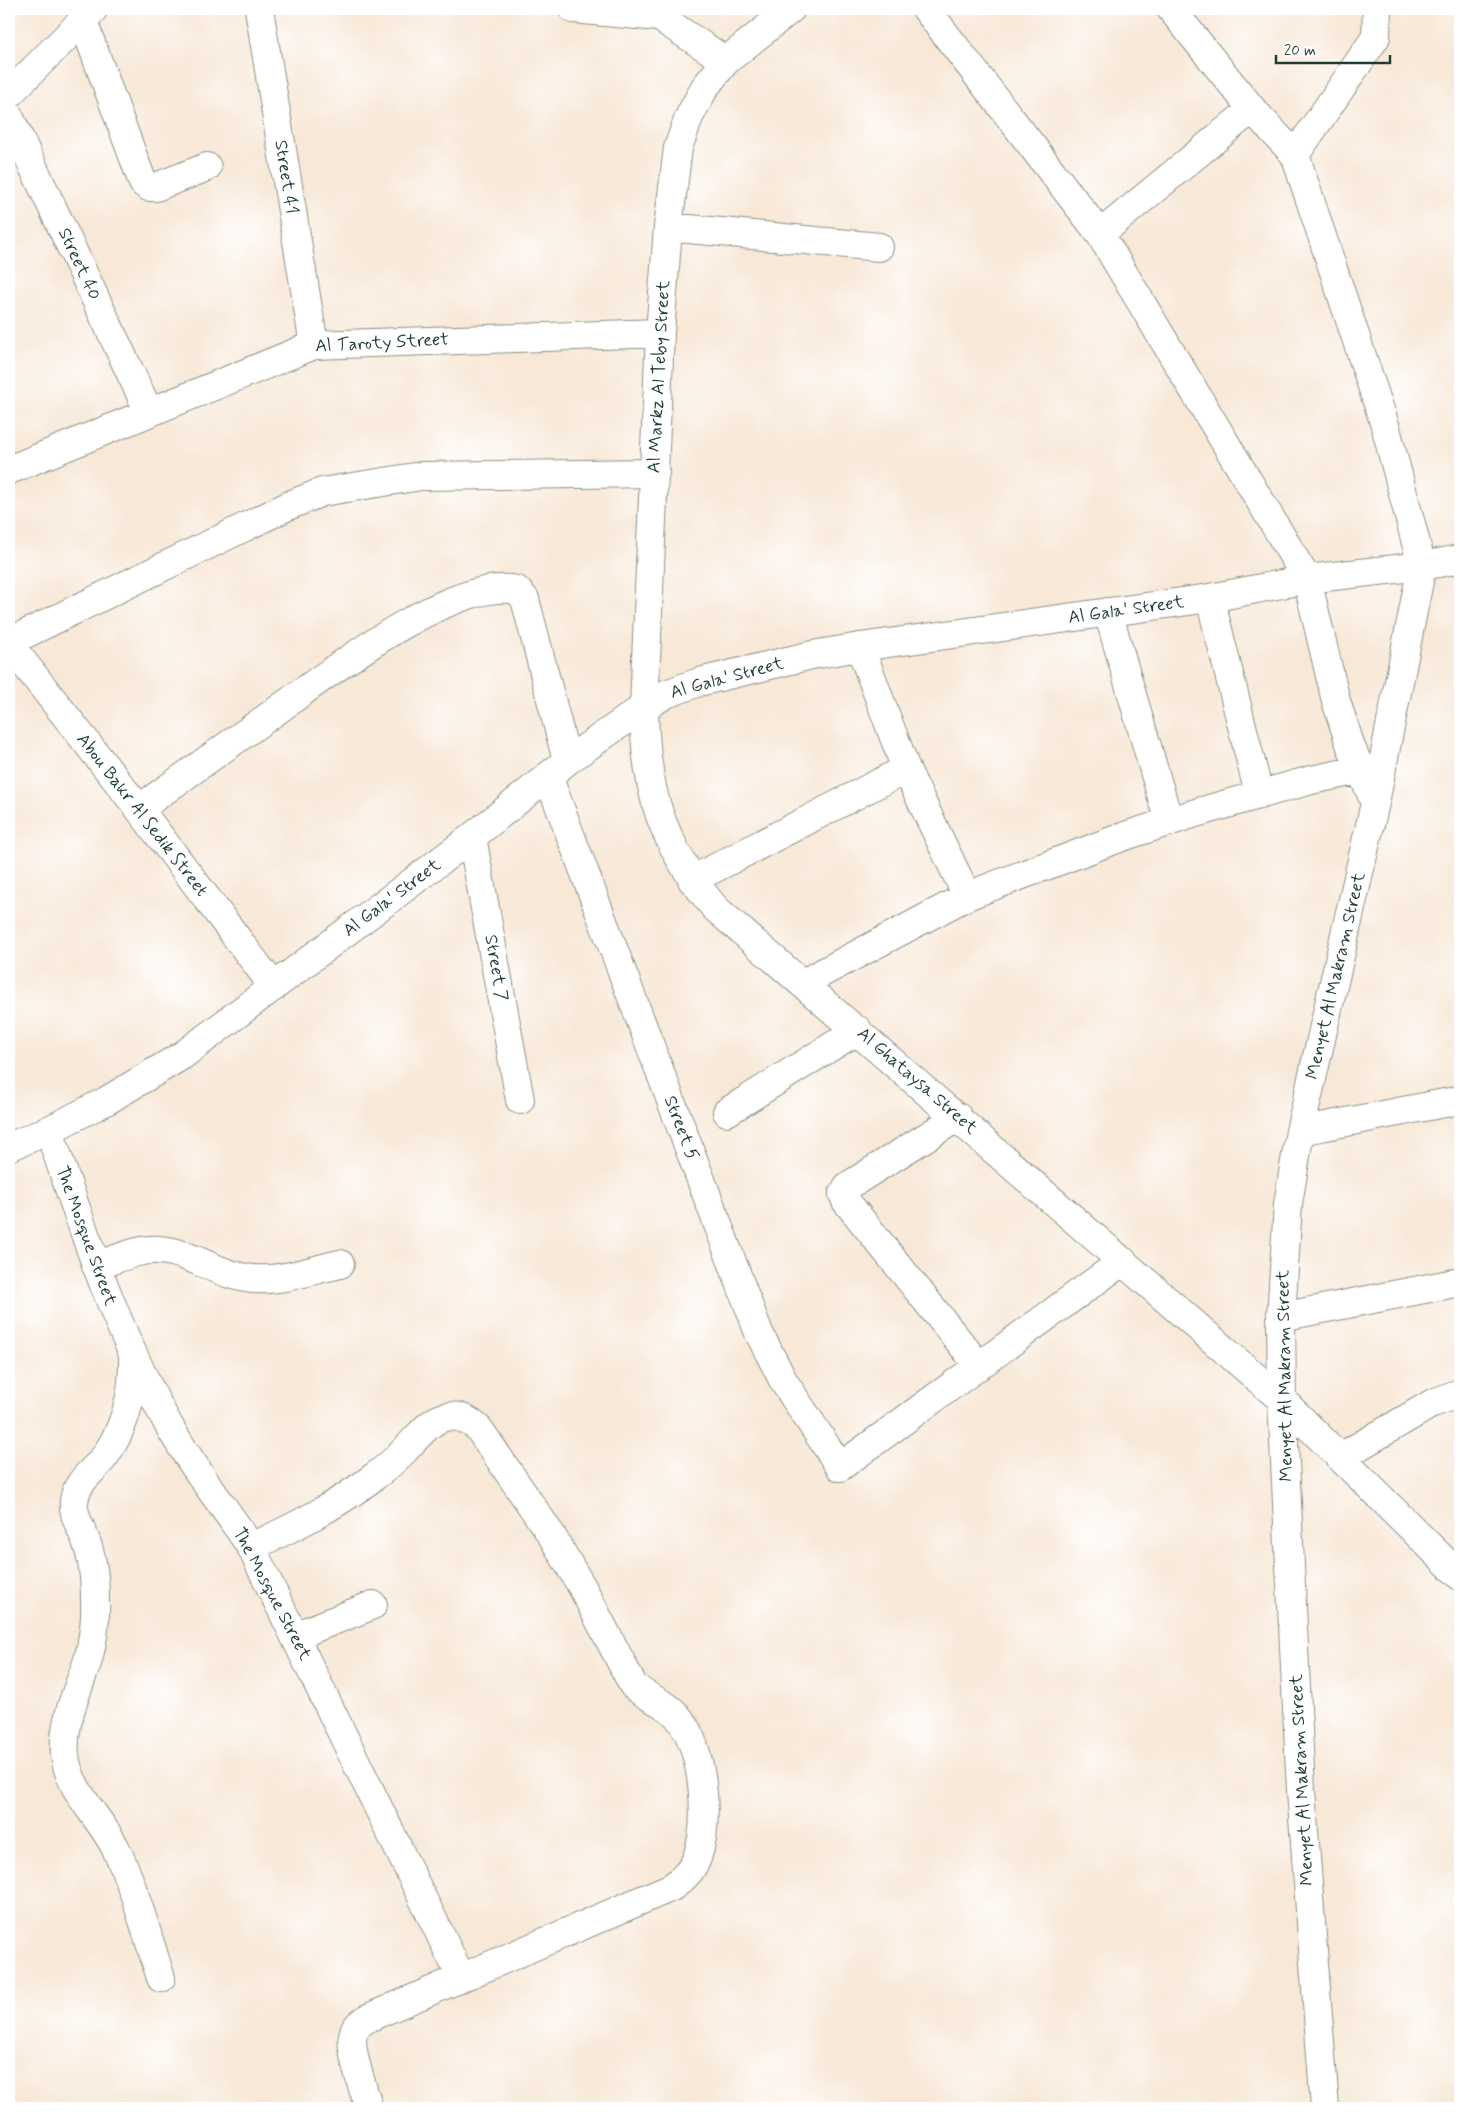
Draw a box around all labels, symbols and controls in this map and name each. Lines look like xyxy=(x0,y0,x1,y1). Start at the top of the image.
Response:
scale bar xyxy=(1276,32,1390,64)
text: 20 m xyxy=(1284,41,1316,61)
street label: Street 41 xyxy=(268,138,304,216)
street label: Street 40 xyxy=(52,224,106,304)
street label: Al Markz Al Teby Street xyxy=(642,280,676,474)
street label: Al Taroty Street xyxy=(315,328,449,358)
street label: Al Gala' Street xyxy=(1067,590,1186,630)
street label: Al Gala' Street xyxy=(668,651,787,705)
street label: Abou Bakr Al Sedik Street xyxy=(71,728,213,902)
street label: Al Gala' Street xyxy=(338,853,446,943)
street label: Menyet Al Makram Street xyxy=(1300,870,1372,1082)
street label: Street 7 xyxy=(478,933,514,1003)
street label: Al Ghataysa Street xyxy=(852,1022,983,1140)
street label: Street 5 xyxy=(658,1092,704,1164)
street label: The Mosque Street xyxy=(50,1163,123,1310)
street label: Menyet Al Makram Street xyxy=(1271,1269,1299,1482)
street label: The Mosque Street xyxy=(227,1523,317,1665)
street label: Menyet Al Makram Street xyxy=(1284,1673,1320,1886)

